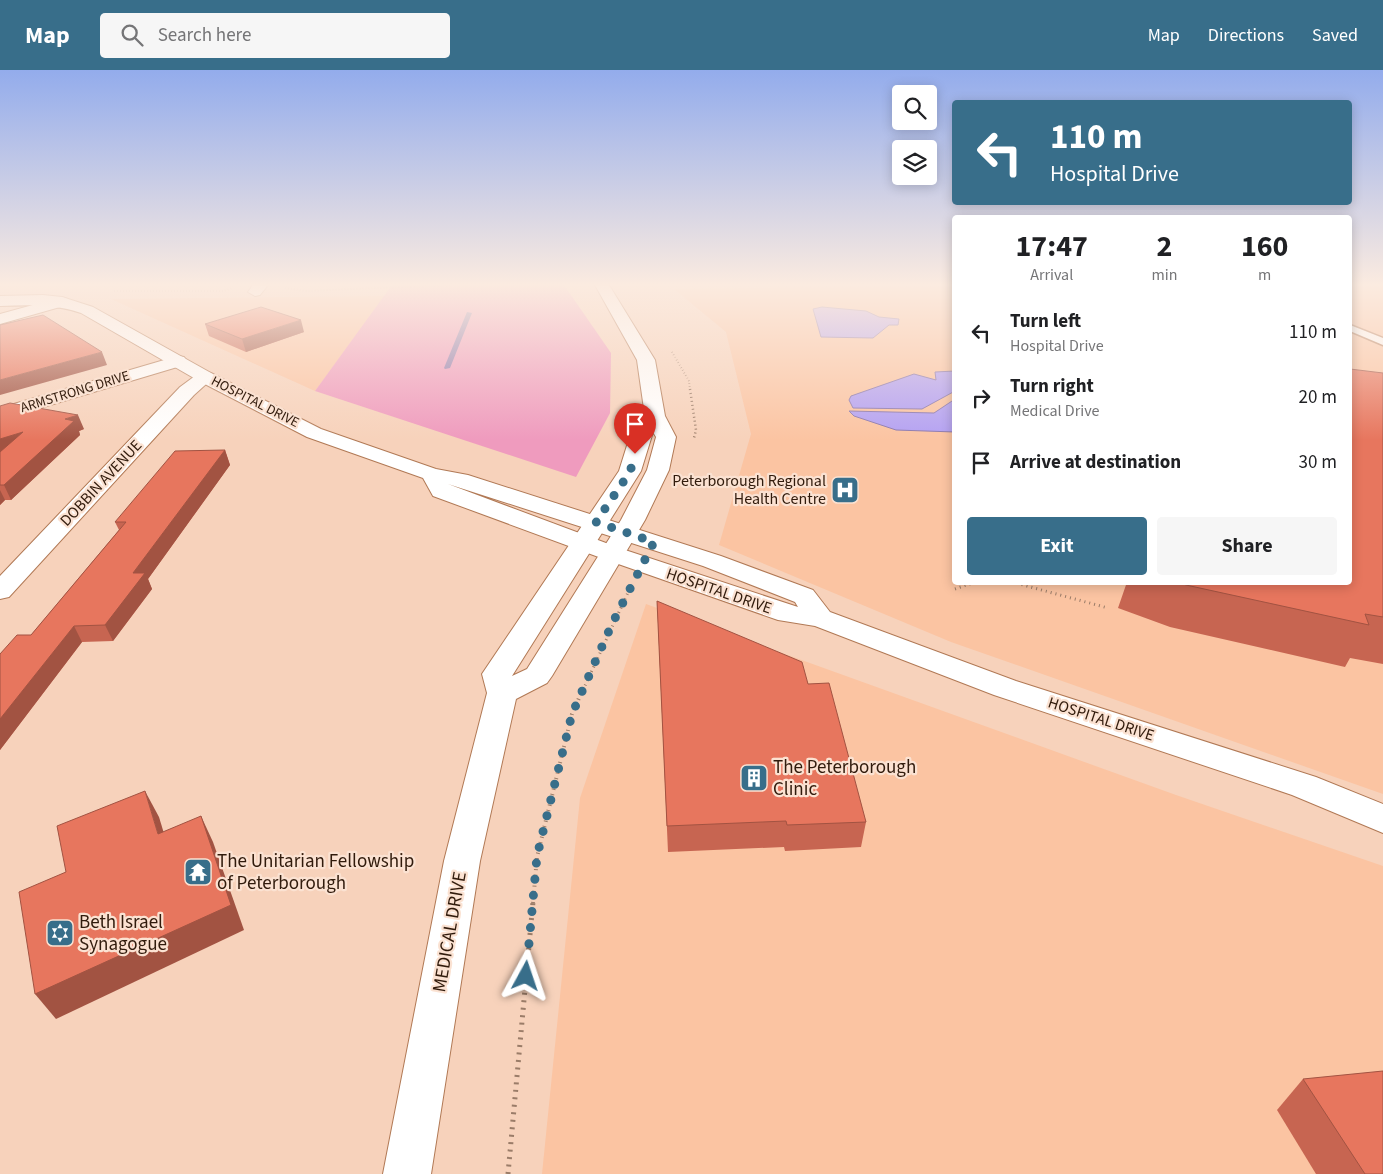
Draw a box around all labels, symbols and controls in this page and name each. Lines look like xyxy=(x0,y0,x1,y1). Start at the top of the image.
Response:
search box xyxy=(100,13,450,58)
text: Map xyxy=(25,18,70,53)
icon: search xyxy=(118,21,146,49)
text: Search here xyxy=(158,22,251,49)
text: Map xyxy=(1148,23,1180,48)
text: Directions xyxy=(1208,23,1284,48)
text: Saved xyxy=(1312,23,1358,48)
map controls xyxy=(892,85,937,185)
button: search xyxy=(892,85,937,130)
text: 110 m xyxy=(1050,112,1142,162)
icon: left xyxy=(967,120,1032,185)
button: layers xyxy=(892,140,937,185)
text: Hospital Drive xyxy=(1050,158,1179,190)
text: 17:47 xyxy=(1016,225,1088,268)
text: 2 xyxy=(1156,225,1172,268)
text: 160 xyxy=(1241,225,1288,268)
text: Arrival xyxy=(1030,264,1073,286)
text: min xyxy=(1151,264,1177,286)
text: m xyxy=(1258,264,1271,286)
text: Turn left xyxy=(1010,308,1081,335)
icon: left xyxy=(967,319,995,347)
text: 110 m xyxy=(1289,319,1337,346)
text: Hospital Drive xyxy=(1010,335,1104,357)
street label: ARMSTRONG DRIVE xyxy=(18,366,132,418)
street label: HOSPITAL DRIVE xyxy=(207,371,303,433)
text: Turn right xyxy=(1010,373,1094,400)
icon: right xyxy=(967,384,995,412)
text: 20 m xyxy=(1299,384,1337,411)
text: Medical Drive xyxy=(1010,400,1100,422)
pin xyxy=(614,403,656,454)
icon: arrive xyxy=(621,410,649,438)
street label: DOBBIN AVENUE xyxy=(55,435,147,531)
icon: arrive xyxy=(967,449,995,477)
text: Arrive at destination xyxy=(1010,449,1181,476)
text: 30 m xyxy=(1299,449,1337,476)
place label: Peterborough Regional Health Centre xyxy=(672,470,826,510)
hospital icon: Peterborough Regional Health Centre xyxy=(830,475,860,505)
button: Exit xyxy=(967,517,1147,575)
button: Share xyxy=(1157,517,1337,575)
street label: HOSPITAL DRIVE xyxy=(663,563,775,619)
street label: HOSPITAL DRIVE xyxy=(1045,691,1157,747)
place label: The Peterborough Clinic xyxy=(773,754,916,803)
building icon: The Peterborough Clinic xyxy=(739,763,769,793)
place label: The Unitarian Fellowship of Peterborough xyxy=(217,848,414,897)
temple icon: The Unitarian Fellowship of Peterborough xyxy=(183,857,213,887)
street label: MEDICAL DRIVE xyxy=(426,870,474,994)
place label: Beth Israel Synagogue xyxy=(79,909,167,958)
synagogue icon: Beth Israel Synagogue xyxy=(45,918,75,948)
position arrow xyxy=(499,949,551,1001)

